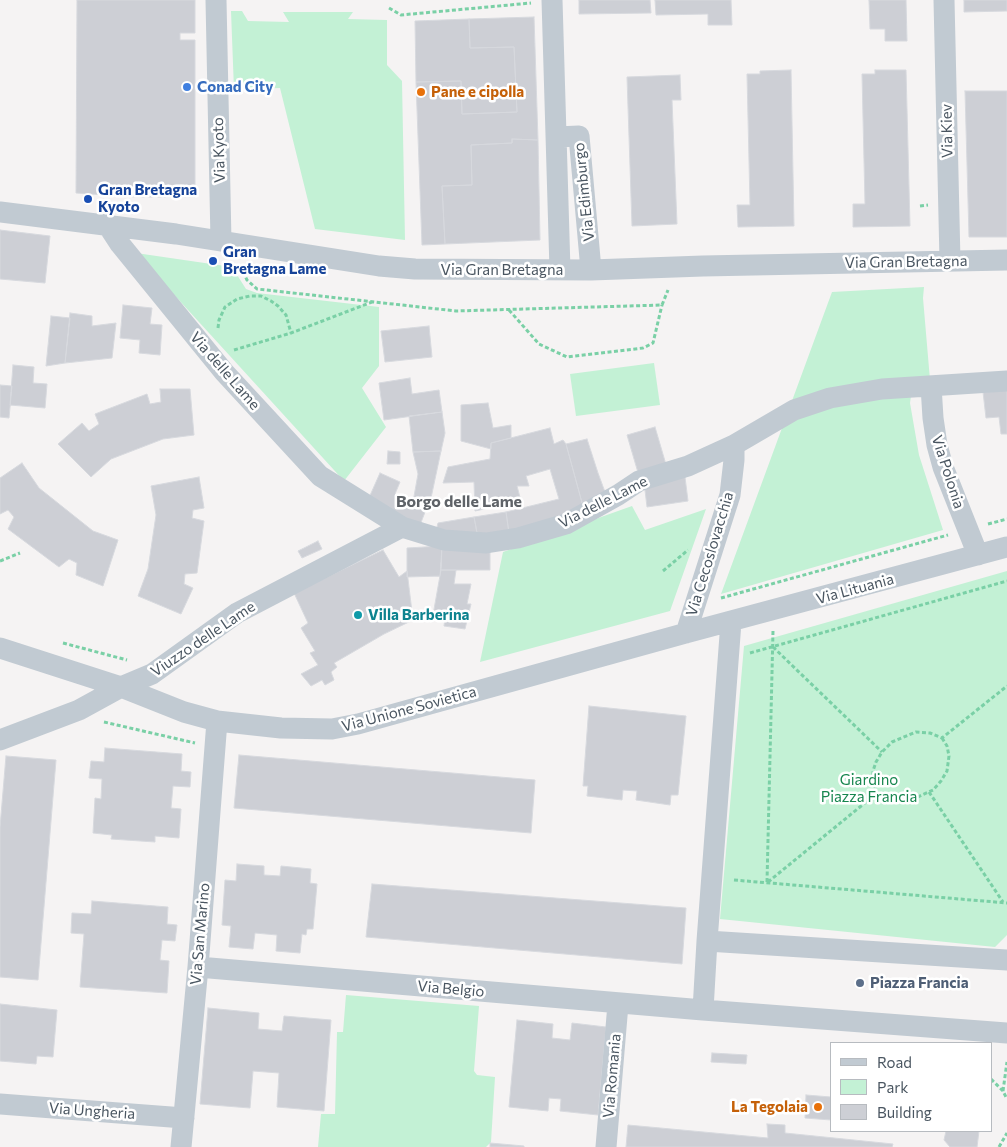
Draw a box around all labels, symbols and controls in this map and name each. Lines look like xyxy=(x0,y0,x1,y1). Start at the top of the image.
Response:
place label: Conad City xyxy=(197,78,273,96)
marker: Conad City xyxy=(181,81,193,93)
place label: Pane e cipolla xyxy=(431,83,524,101)
marker: Pane e cipolla xyxy=(415,86,427,98)
street label: Via Kiev xyxy=(938,104,956,158)
street label: Via Kyoto xyxy=(209,117,229,183)
street label: Via Edimburgo xyxy=(570,142,598,242)
place label: Gran Bretagna Kyoto xyxy=(98,181,197,216)
marker: Gran Bretagna Kyoto xyxy=(82,193,94,205)
place label: Gran Bretagna Lame xyxy=(223,243,326,278)
street label: Via Gran Bretagna xyxy=(844,252,968,272)
marker: Gran Bretagna Lame xyxy=(207,255,219,267)
street label: Via Gran Bretagna xyxy=(441,261,563,279)
street label: Via delle Lame xyxy=(186,328,264,414)
street label: Via Polonia xyxy=(928,433,968,511)
street label: Via delle Lame xyxy=(556,472,650,532)
street label: Via Cecoslovacchia xyxy=(683,490,737,618)
district label: Borgo delle Lame xyxy=(396,492,522,512)
street label: Via Lituania xyxy=(814,570,896,608)
street label: Viuzzo delle Lame xyxy=(148,598,258,680)
place label: Villa Barberina xyxy=(368,606,470,624)
marker: Villa Barberina xyxy=(352,609,364,621)
street label: Via Unione Sovietica xyxy=(340,682,478,736)
park label: Giardino Piazza Francia xyxy=(821,771,917,806)
street label: Via San Marino xyxy=(187,882,213,986)
place label: Piazza Francia xyxy=(870,974,969,992)
street label: Via Belgio xyxy=(417,977,485,1001)
marker: Piazza Francia xyxy=(854,977,866,989)
street label: Via Romania xyxy=(599,1033,625,1119)
legend xyxy=(830,1042,992,1132)
text: Road xyxy=(877,1053,912,1071)
text: Park xyxy=(877,1078,908,1096)
place label: La Tegolaia xyxy=(731,1098,808,1116)
street label: Via Ungheria xyxy=(48,1099,136,1123)
marker: La Tegolaia xyxy=(812,1101,824,1113)
text: Building xyxy=(877,1103,932,1121)

